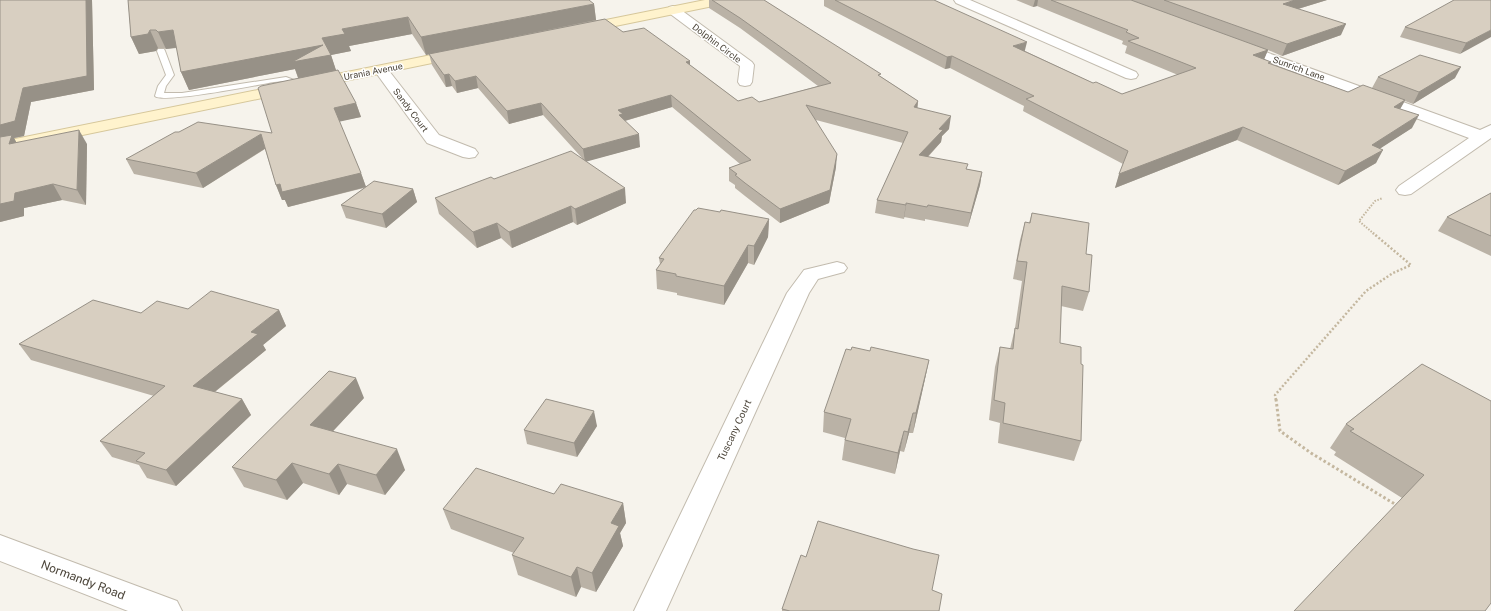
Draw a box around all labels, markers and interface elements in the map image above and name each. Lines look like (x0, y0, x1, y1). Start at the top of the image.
street label: Dolphin Circle (690, 21, 744, 65)
street label: Sunrich Lane (1271, 53, 1327, 83)
street label: Urania Avenue (342, 60, 404, 82)
street label: Sandy Court (391, 86, 431, 134)
street label: Tuscany Court (715, 397, 754, 463)
street label: Normandy Road (39, 557, 127, 603)

